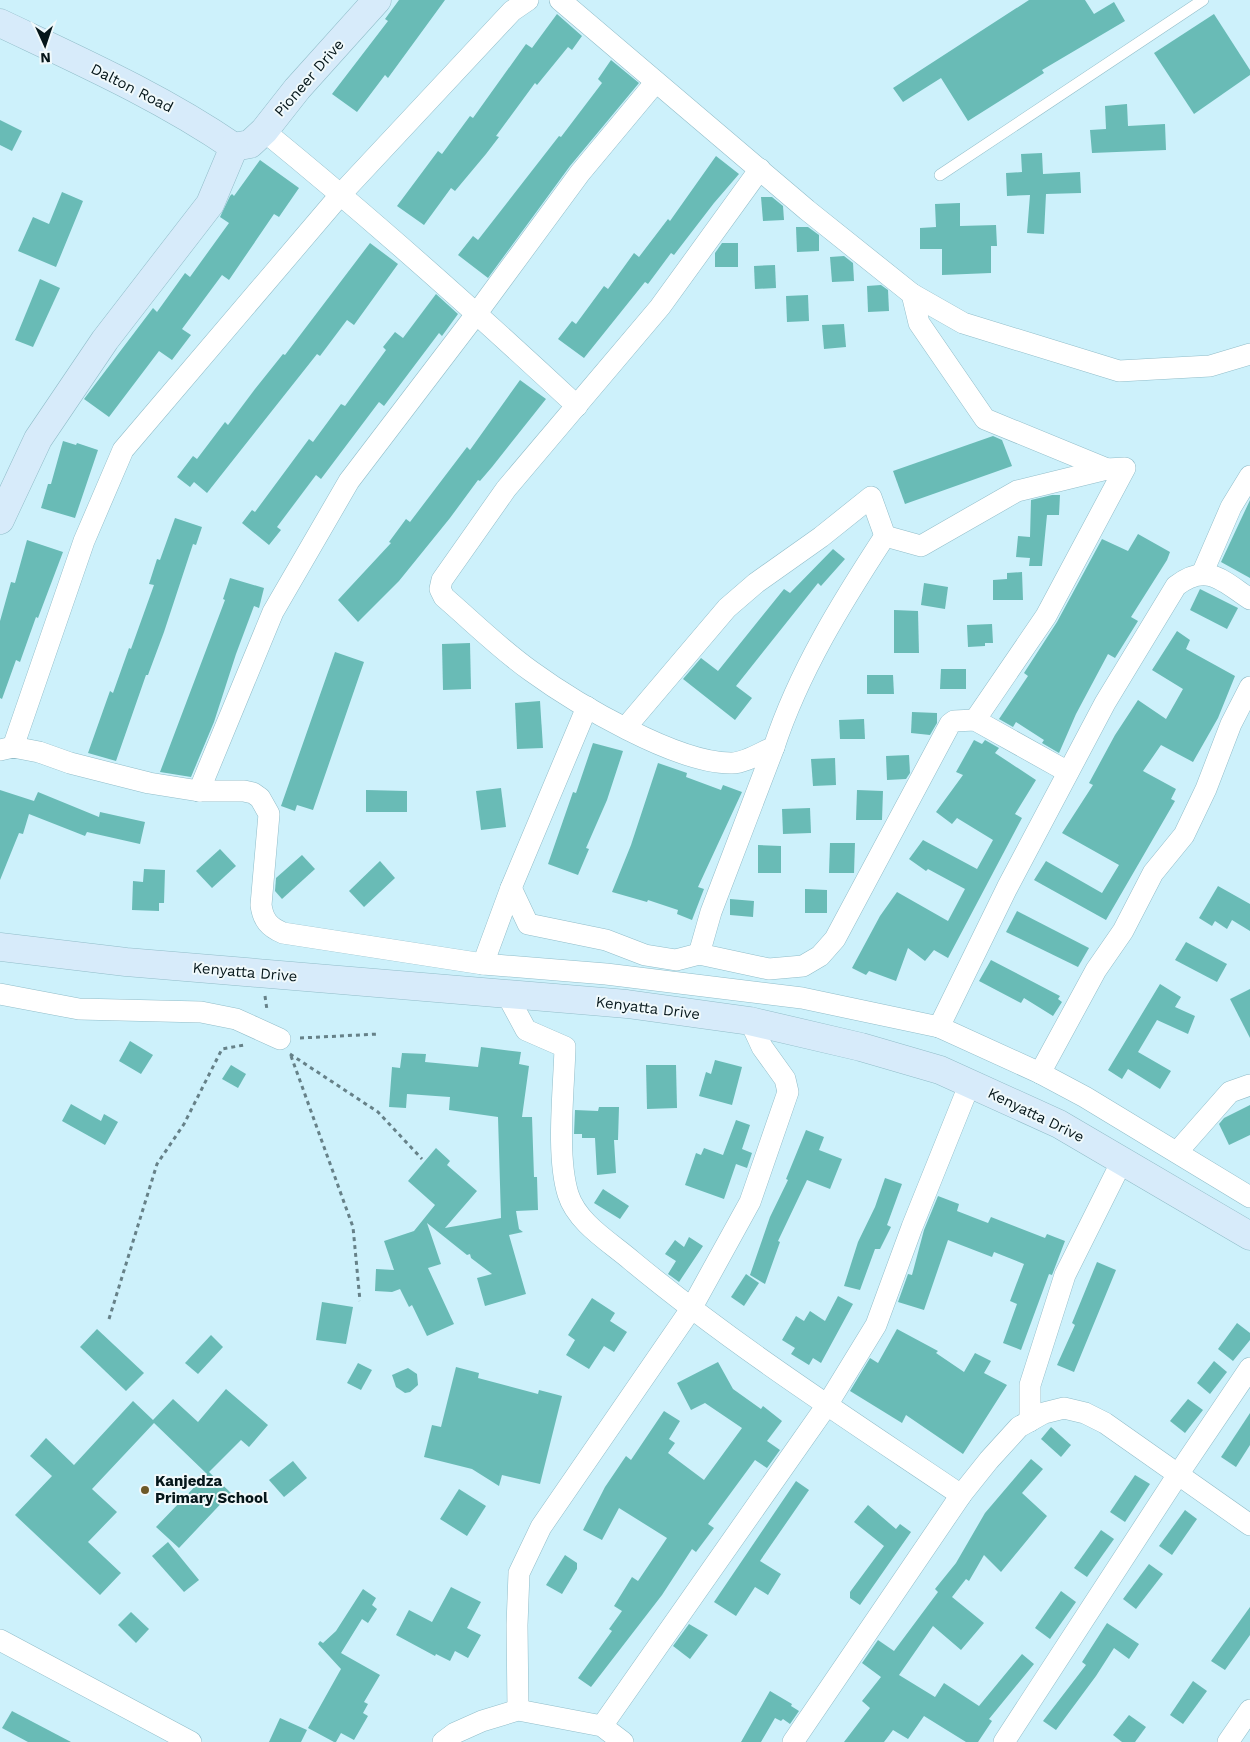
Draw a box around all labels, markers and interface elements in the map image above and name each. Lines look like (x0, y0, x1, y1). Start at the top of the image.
north arrow (20, 20, 70, 70)
street label: Pioneer Drive (270, 36, 348, 120)
text: N (40, 50, 51, 66)
street label: Dalton Road (88, 60, 176, 116)
street label: Kenyatta Drive (192, 958, 298, 986)
street label: Kenyatta Drive (595, 993, 701, 1023)
street label: Kenyatta Drive (985, 1084, 1087, 1146)
place label: Kanjedza Primary School (155, 1472, 268, 1507)
marker: Kanjedza Primary School (139, 1484, 151, 1496)

